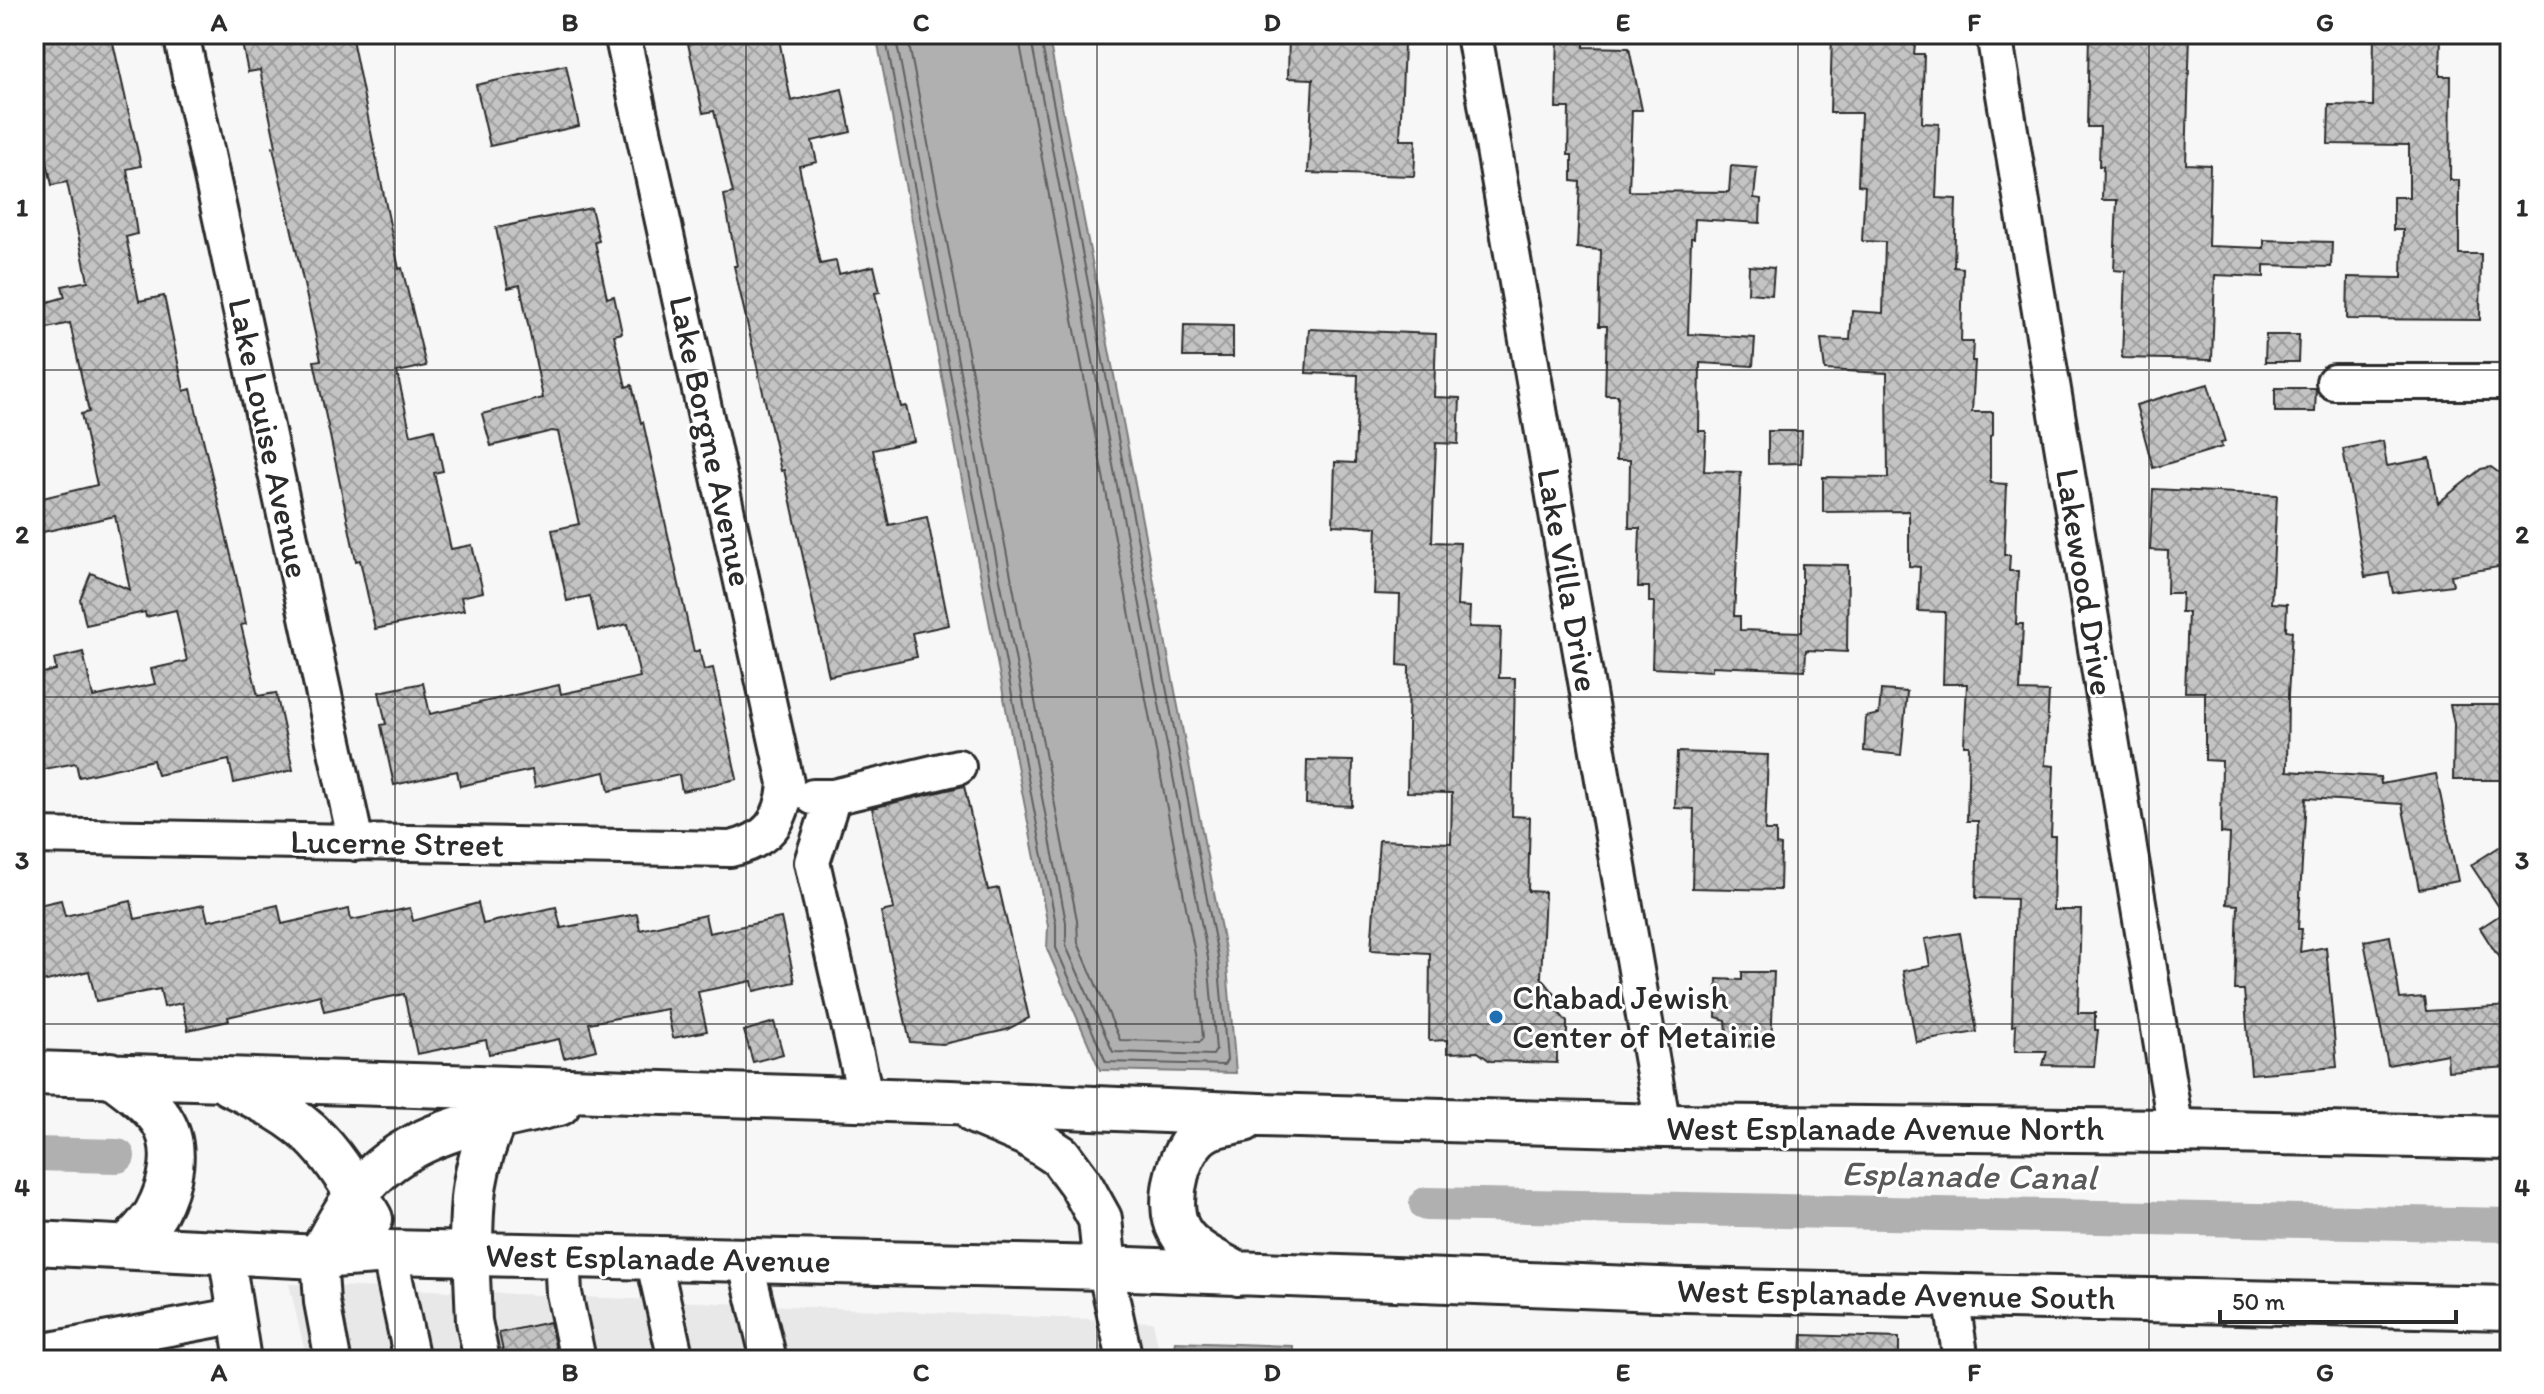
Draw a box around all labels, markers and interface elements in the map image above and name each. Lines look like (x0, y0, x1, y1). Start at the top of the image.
text: A (210, 6, 228, 38)
text: B (562, 6, 579, 38)
text: C (913, 6, 930, 38)
text: D (1263, 6, 1281, 38)
text: E (1616, 6, 1630, 38)
text: F (1967, 6, 1981, 38)
text: G (2316, 6, 2334, 38)
text: 1 (16, 191, 28, 223)
text: 1 (2516, 191, 2528, 223)
street label: Lake Borgne Avenue (660, 292, 762, 590)
street label: Lake Louise Avenue (219, 294, 319, 582)
street label: Lake Villa Drive (1528, 465, 1608, 695)
street label: Lakewood Drive (2047, 465, 2123, 699)
text: 2 (15, 518, 29, 550)
text: 2 (2515, 518, 2529, 550)
street label: Lucerne Street (290, 821, 504, 865)
text: 3 (15, 844, 29, 876)
text: 3 (2515, 844, 2529, 876)
place label: Chabad Jewish Center of Metairie (1512, 977, 1777, 1057)
marker: Chabad Jewish Center of Metairie (1487, 1008, 1505, 1026)
street label: West Esplanade Avenue North (1666, 1108, 2104, 1149)
water label: Esplanade Canal (1841, 1151, 2100, 1199)
text: 4 (14, 1171, 30, 1203)
text: 4 (2514, 1171, 2530, 1203)
street label: West Esplanade Avenue (485, 1234, 831, 1282)
street label: West Esplanade Avenue South (1676, 1270, 2116, 1318)
scale bar (2220, 1274, 2456, 1324)
text: 50 m (2232, 1287, 2285, 1316)
text: A (210, 1356, 228, 1388)
text: B (562, 1356, 579, 1388)
text: C (913, 1356, 930, 1388)
text: D (1263, 1356, 1281, 1388)
text: E (1616, 1356, 1630, 1388)
text: F (1967, 1356, 1981, 1388)
text: G (2316, 1356, 2334, 1388)

